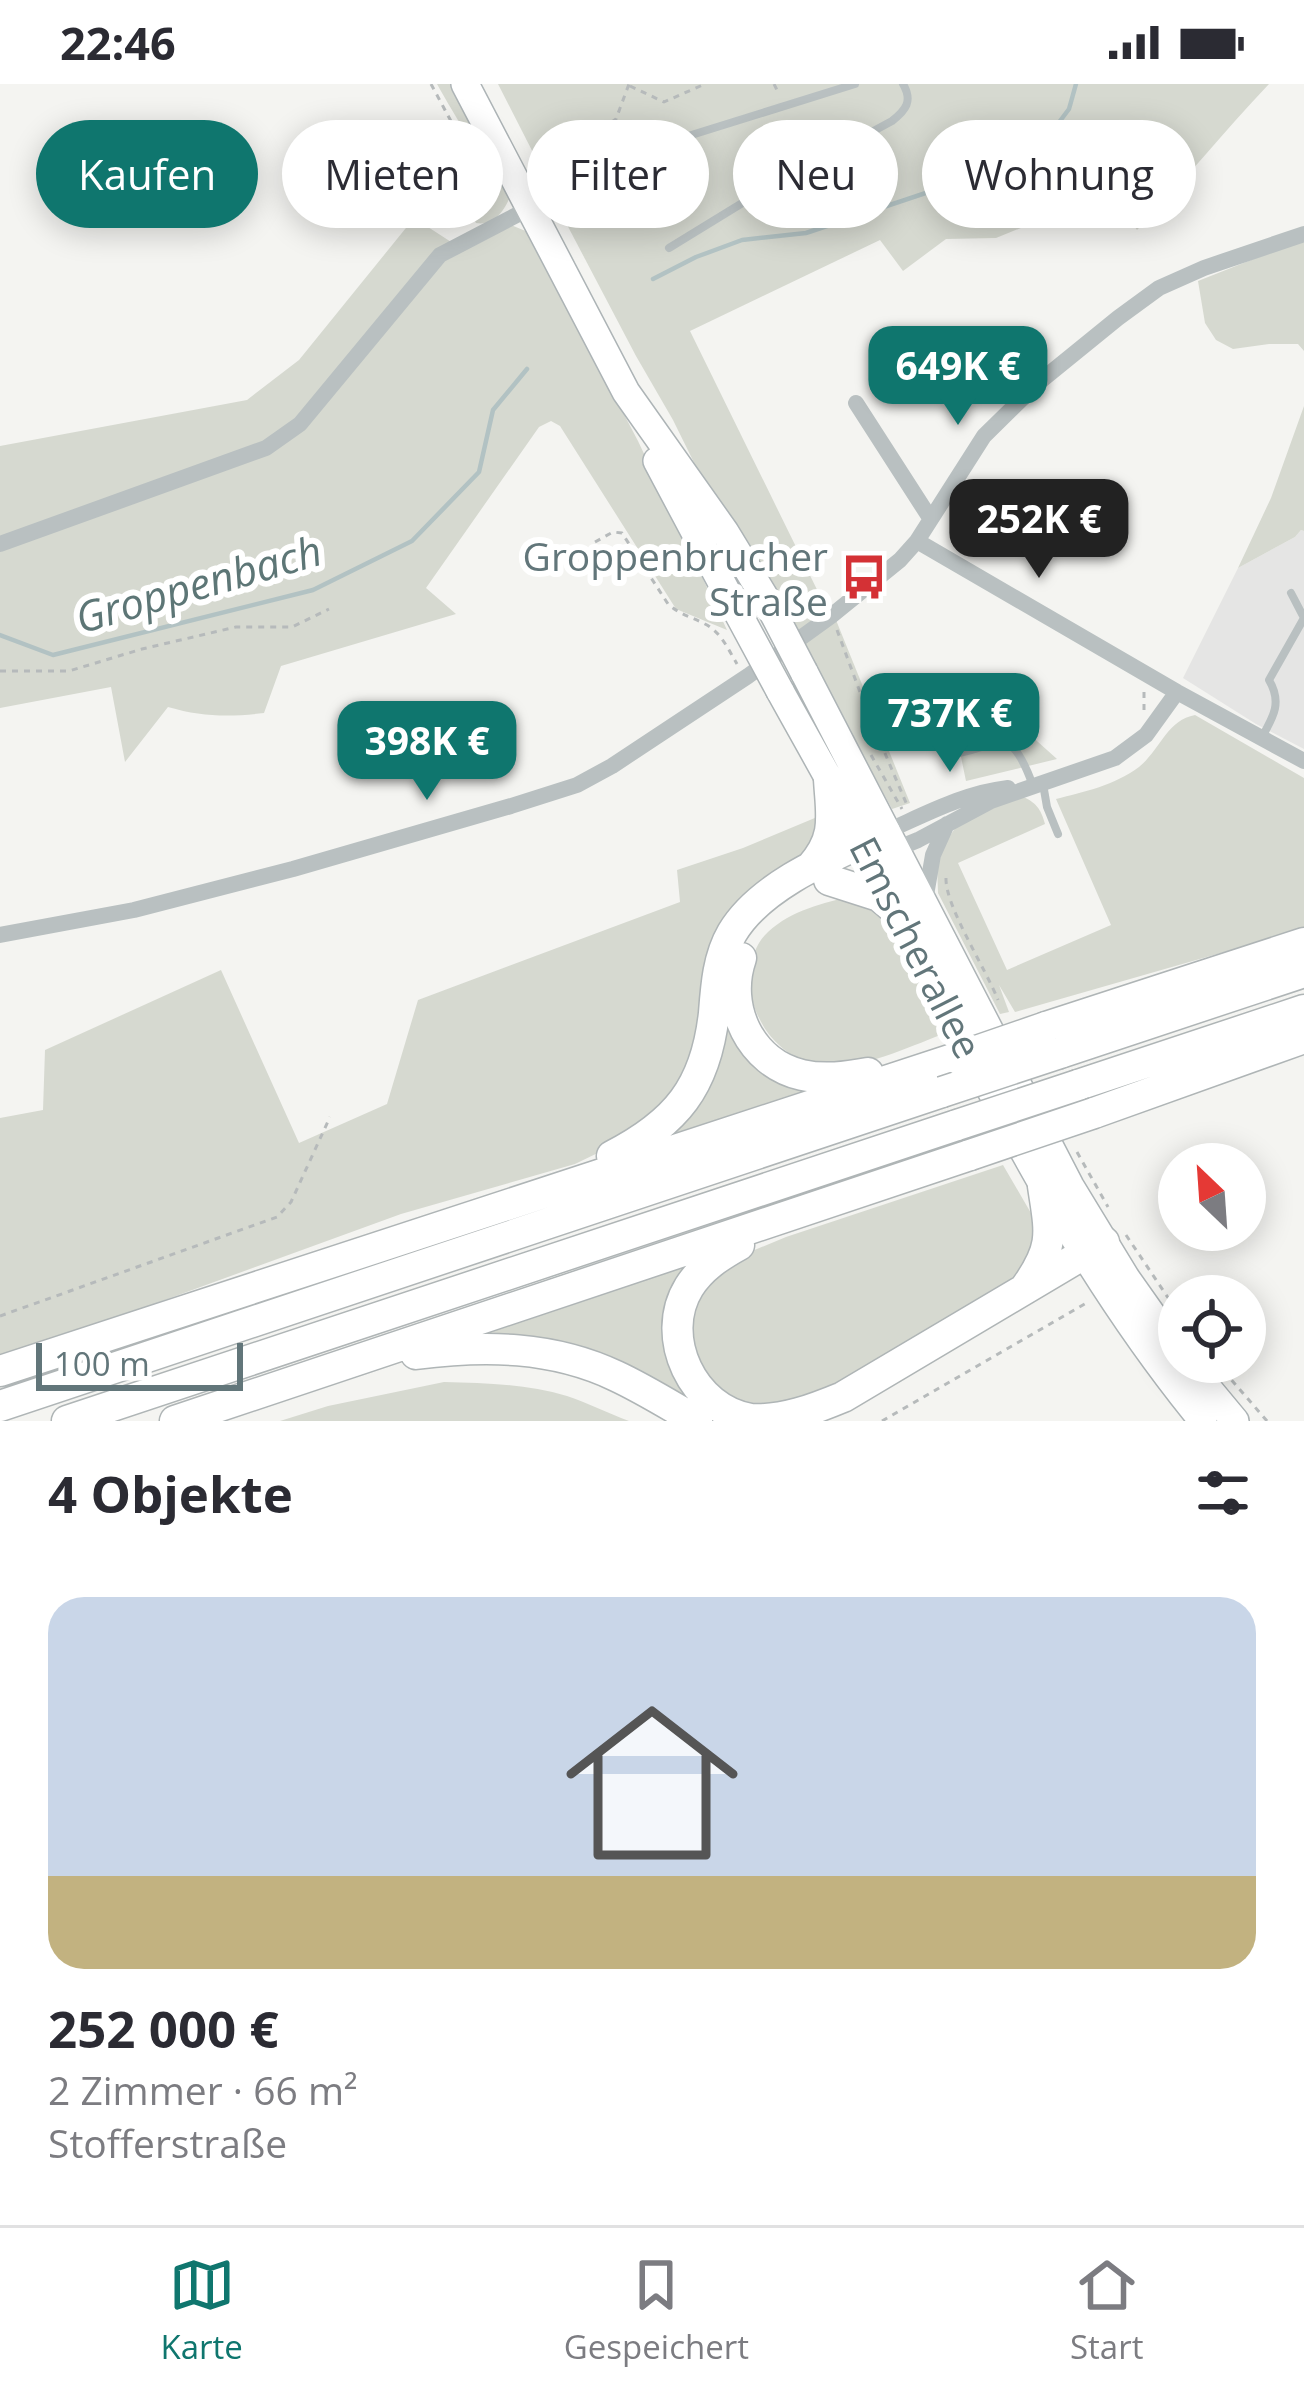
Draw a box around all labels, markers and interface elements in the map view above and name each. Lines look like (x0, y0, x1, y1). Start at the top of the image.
text: 22:46 (60, 12, 176, 73)
chip: Kaufen (36, 120, 258, 228)
chip: Mieten (282, 120, 503, 228)
chip: Filter (527, 120, 709, 228)
chip: Neu (733, 120, 898, 228)
chip: Wohnung (922, 120, 1196, 228)
pin: 649K € (860, 326, 1056, 428)
text: 649K € (895, 338, 1021, 391)
pin: 252K € (941, 479, 1137, 581)
text: 252K € (976, 491, 1102, 544)
water label: Groppenbach (68, 521, 328, 645)
place label: Groppenbrucher Straße (523, 529, 828, 627)
bus stop icon: Groppenbrucher Straße (839, 552, 889, 602)
pin: 737K € (852, 673, 1048, 775)
text: 737K € (887, 685, 1013, 738)
pin: 398K € (329, 701, 525, 803)
text: 398K € (364, 713, 490, 766)
street label: Emscherallee (838, 827, 996, 1067)
north arrow (1158, 1143, 1266, 1251)
map controls (1158, 1143, 1266, 1383)
button: locate (1158, 1275, 1266, 1383)
scale bar (36, 1337, 243, 1390)
text: 100 m (54, 1341, 150, 1386)
text: 4 Objekte (48, 1458, 293, 1528)
icon: filters (1190, 1460, 1256, 1526)
icon: home (544, 1675, 760, 1891)
text: 252 000 € (48, 1993, 279, 2063)
text: 2 Zimmer · 66 m² (48, 2063, 358, 2116)
text: Stofferstraße (48, 2116, 287, 2169)
tab: Karte (161, 2252, 243, 2369)
tab: Gespeichert (564, 2252, 749, 2369)
tab: Start (1070, 2252, 1143, 2369)

